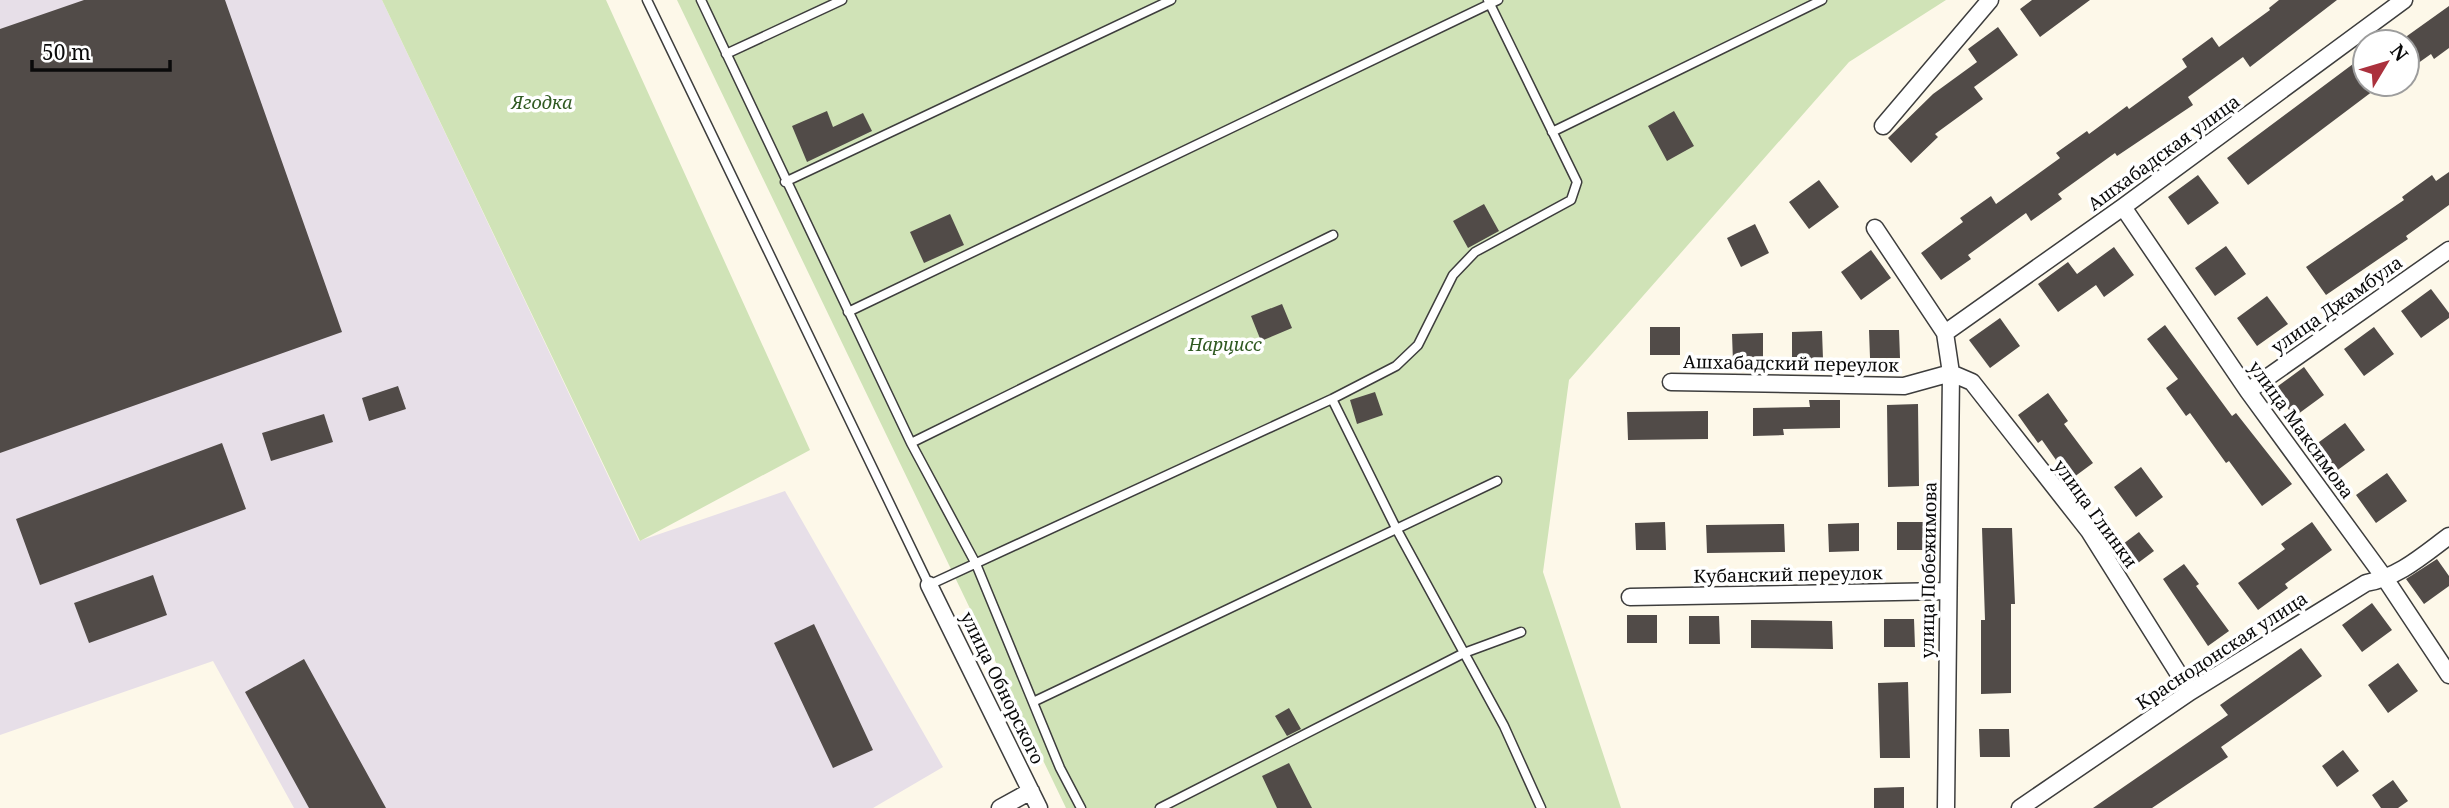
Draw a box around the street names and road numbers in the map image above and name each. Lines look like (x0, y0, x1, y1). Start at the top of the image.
street label: Ашхабадская улица (2083, 89, 2244, 216)
street label: улица Джамбула (2266, 250, 2407, 359)
street label: Ашхабадский переулок (1683, 349, 1899, 377)
street label: улица Максимова (2244, 356, 2360, 503)
street label: улица Глинки (2048, 454, 2143, 572)
street label: улица Побежимова (1914, 481, 1942, 659)
street label: Кубанский переулок (1693, 560, 1883, 588)
street label: Краснодонская улица (2131, 586, 2312, 715)
street label: улица Обнорского (956, 607, 1050, 768)

